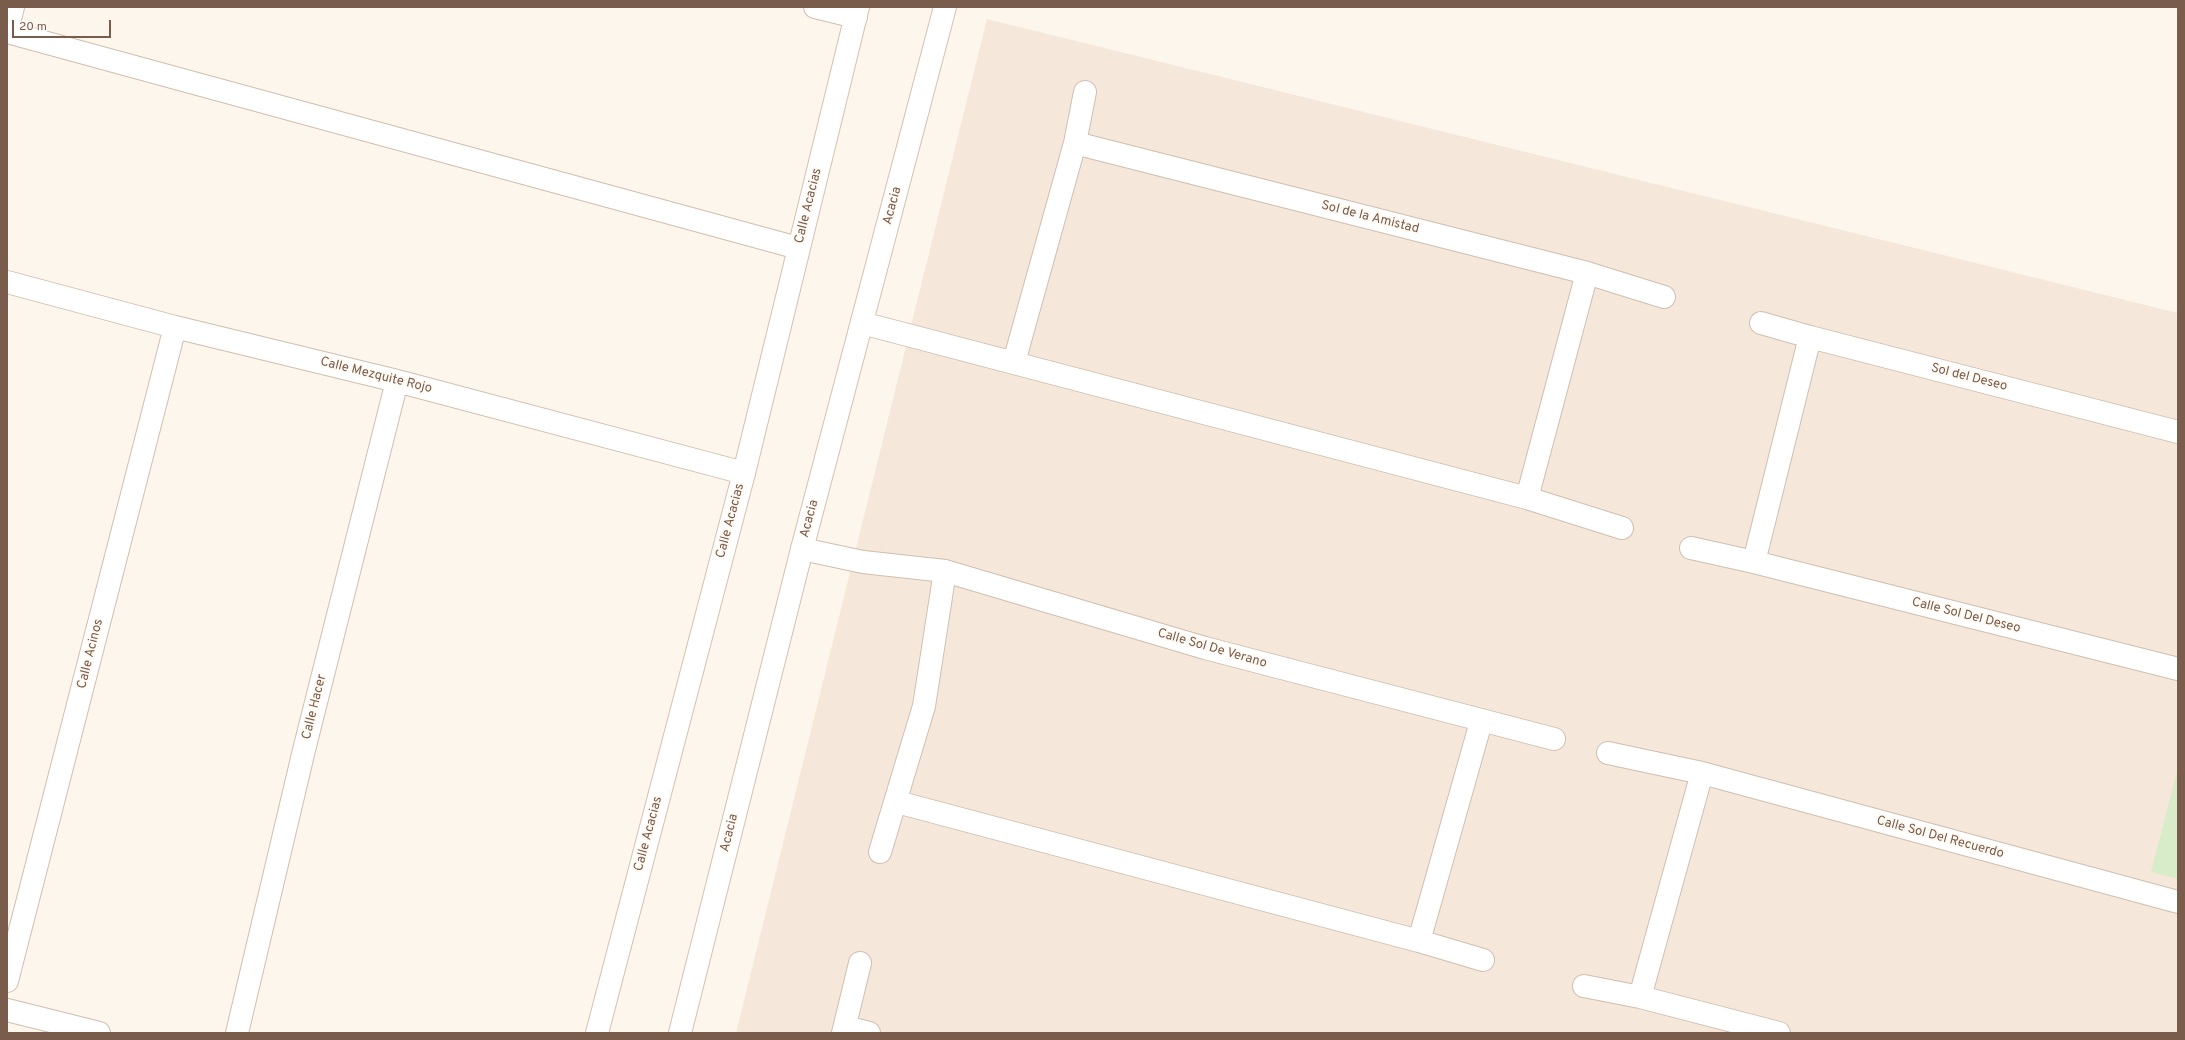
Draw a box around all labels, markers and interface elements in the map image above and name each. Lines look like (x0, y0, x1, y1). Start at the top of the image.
scale bar (14, 12, 113, 38)
text: 20 m (19, 19, 47, 35)
street label: Calle Acacias (792, 167, 826, 245)
street label: Acacia (880, 185, 906, 227)
street label: Sol de la Amistad (1320, 198, 1420, 238)
street label: Calle Mezquite Rojo (318, 355, 434, 397)
street label: Sol del Deseo (1929, 361, 2009, 395)
street label: Calle Acacias (714, 482, 748, 560)
street label: Acacia (797, 498, 823, 540)
street label: Calle Sol Del Deseo (1910, 595, 2022, 637)
street label: Calle Acinos (75, 618, 107, 690)
street label: Calle Sol De Verano (1155, 626, 1269, 672)
street label: Calle Hacer (299, 673, 331, 741)
street label: Calle Acacias (632, 795, 666, 873)
street label: Acacia (718, 812, 742, 854)
street label: Calle Sol Del Recuerdo (1875, 813, 2005, 863)

